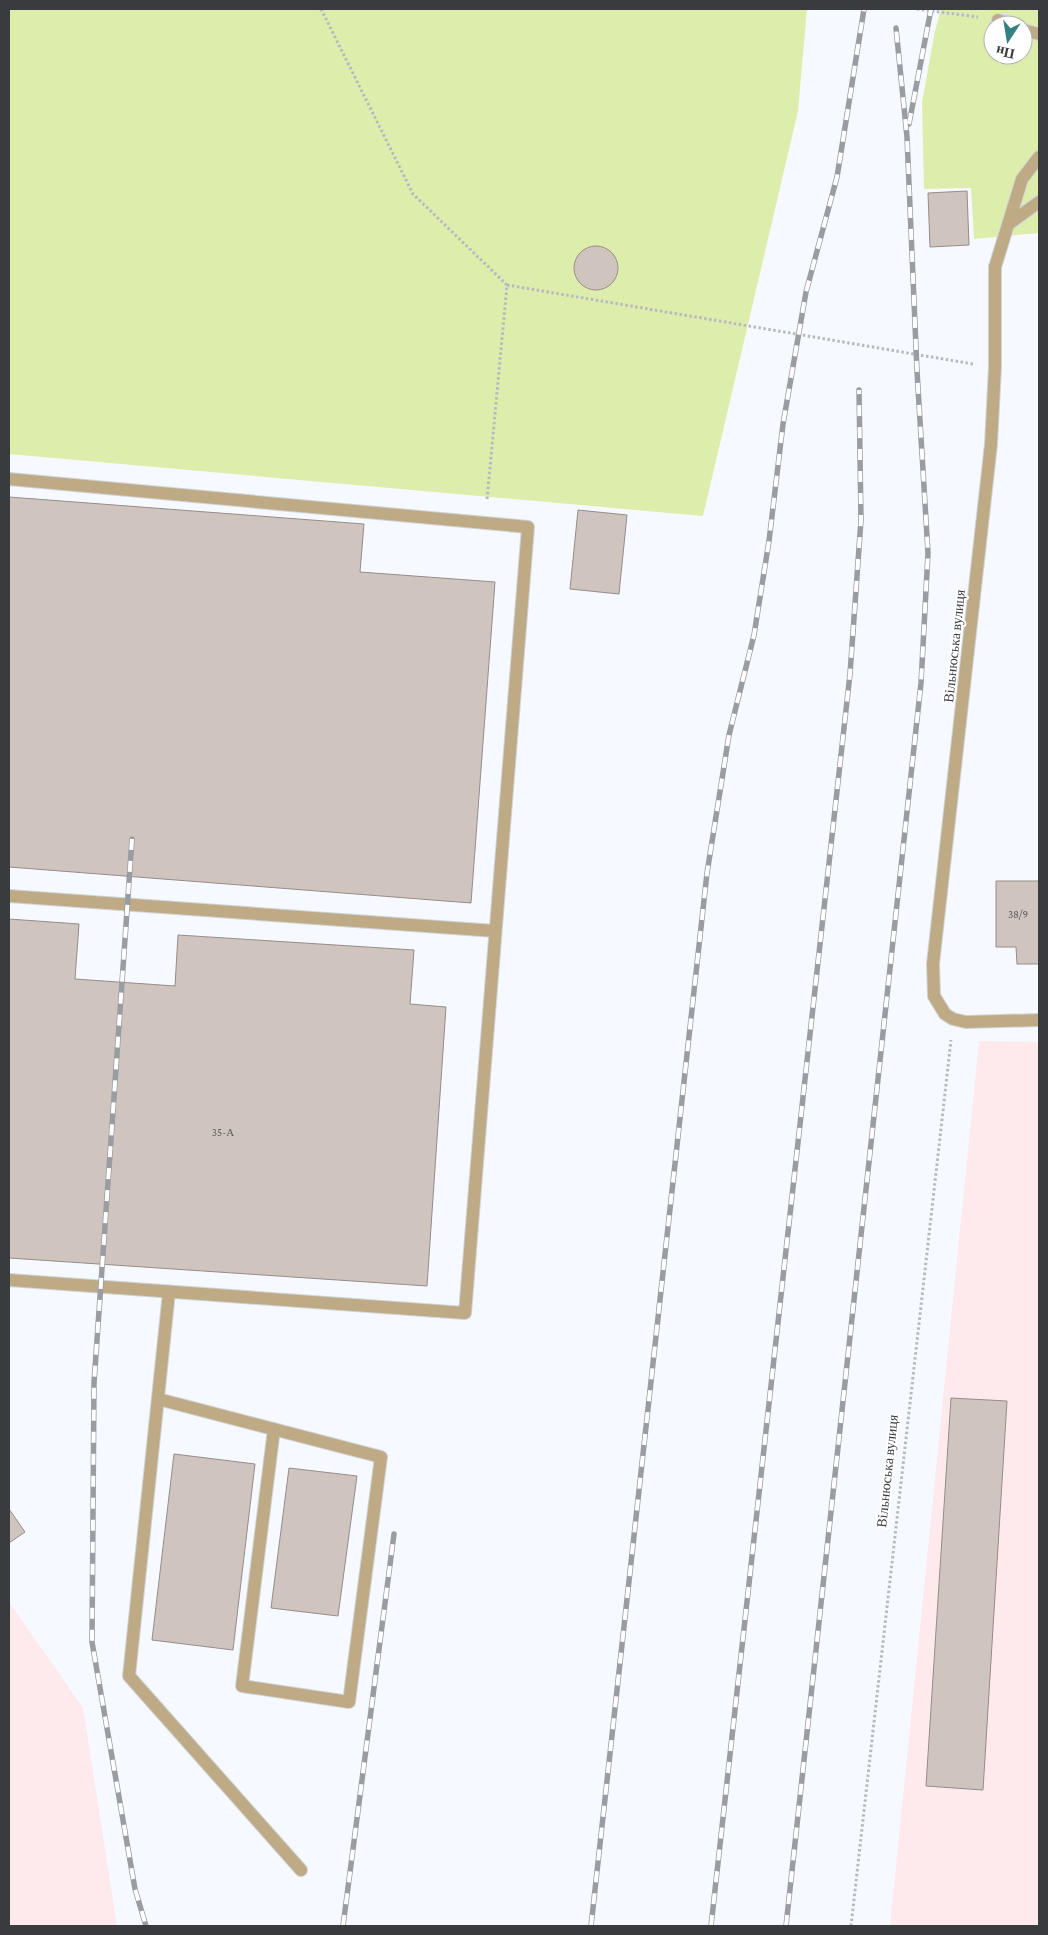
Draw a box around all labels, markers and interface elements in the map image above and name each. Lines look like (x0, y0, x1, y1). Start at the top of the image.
north arrow (983, 15, 1033, 65)
text: Пн (994, 43, 1016, 63)
street label: Вільнюська вулиця (940, 588, 968, 703)
house number: 38/9 (1008, 908, 1028, 920)
house number: 35-А (212, 1126, 234, 1138)
street label: Вільнюська вулиця (873, 1413, 901, 1528)

